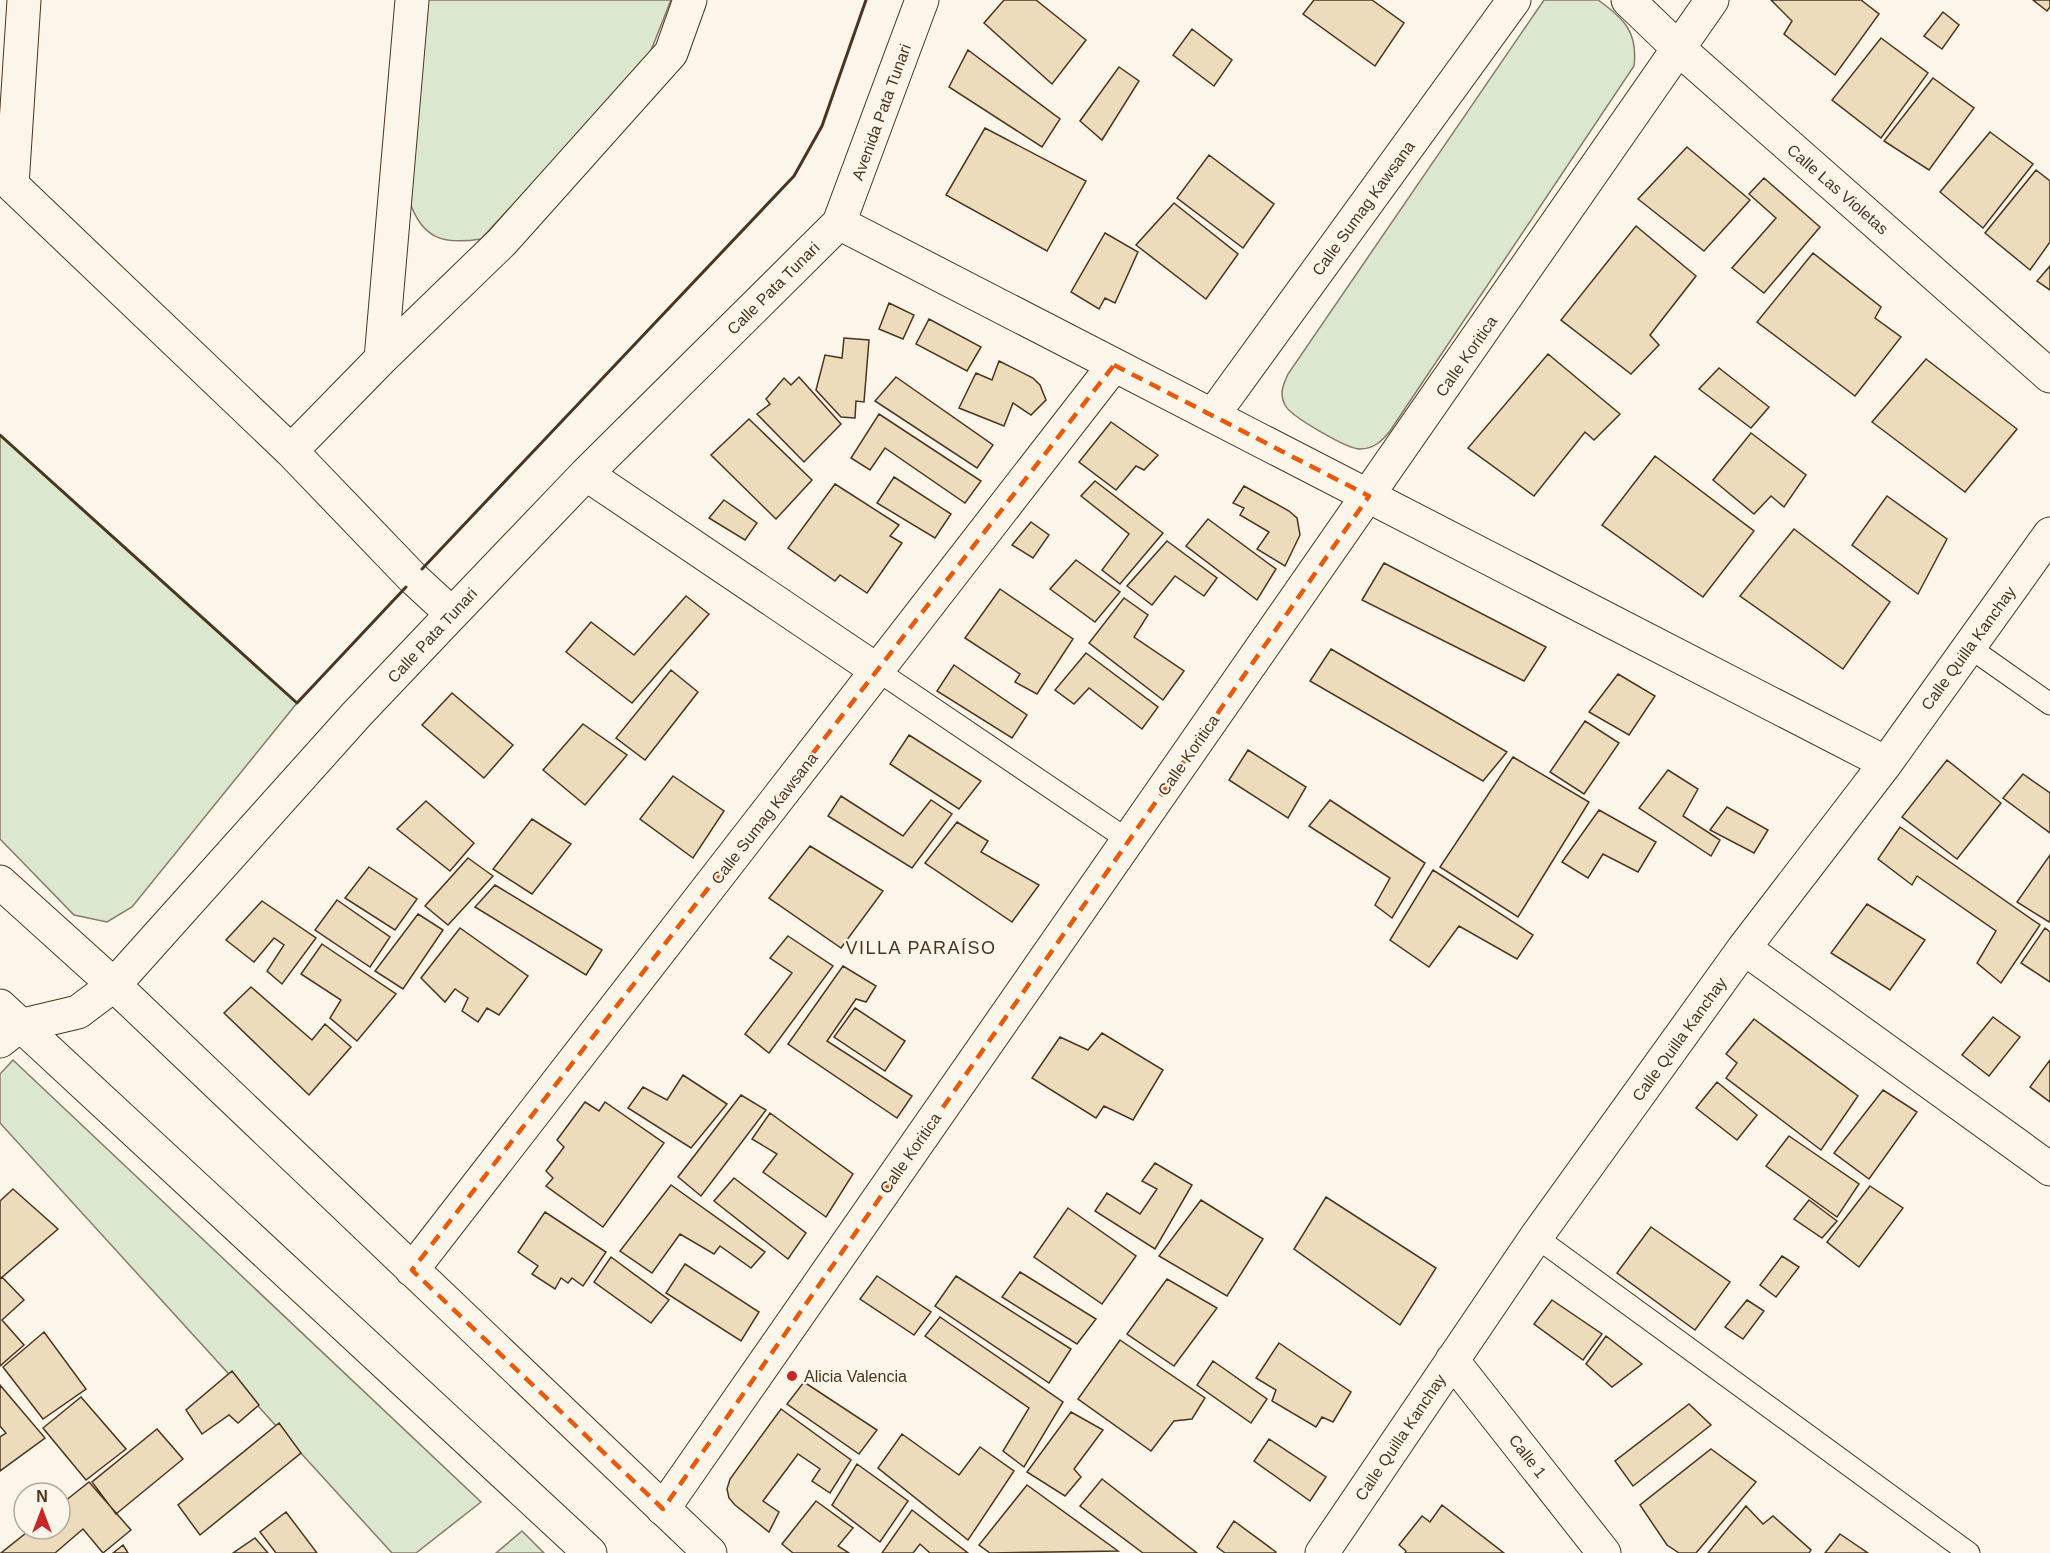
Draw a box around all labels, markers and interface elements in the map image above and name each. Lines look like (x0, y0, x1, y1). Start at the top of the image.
street label: Avenida Pata Tunari (849, 42, 914, 183)
street label: Calle Sumag Kawsana (1309, 138, 1418, 279)
street label: Calle Las Violetas (1784, 141, 1891, 238)
street label: Calle Pata Tunari (724, 239, 823, 338)
street label: Calle Koritica (1432, 313, 1500, 400)
street label: Calle Quilla Kanchay (1918, 583, 2019, 713)
street label: Calle Pata Tunari (384, 585, 480, 686)
street label: Calle Koritica (1154, 712, 1222, 799)
street label: Calle Sumag Kawsana (708, 749, 821, 887)
district label: VILLA PARAÍSO (845, 938, 997, 958)
street label: Calle Quilla Kanchay (1629, 974, 1730, 1104)
street label: Calle Koritica (876, 1110, 944, 1197)
place label: Alicia Valencia (804, 1368, 907, 1385)
marker: Alicia Valencia (785, 1369, 799, 1383)
street label: Calle Quilla Kanchay (1352, 1371, 1449, 1504)
street label: Calle 1 (1506, 1431, 1550, 1481)
north arrow (12, 1481, 72, 1541)
text: N (36, 1488, 48, 1505)

